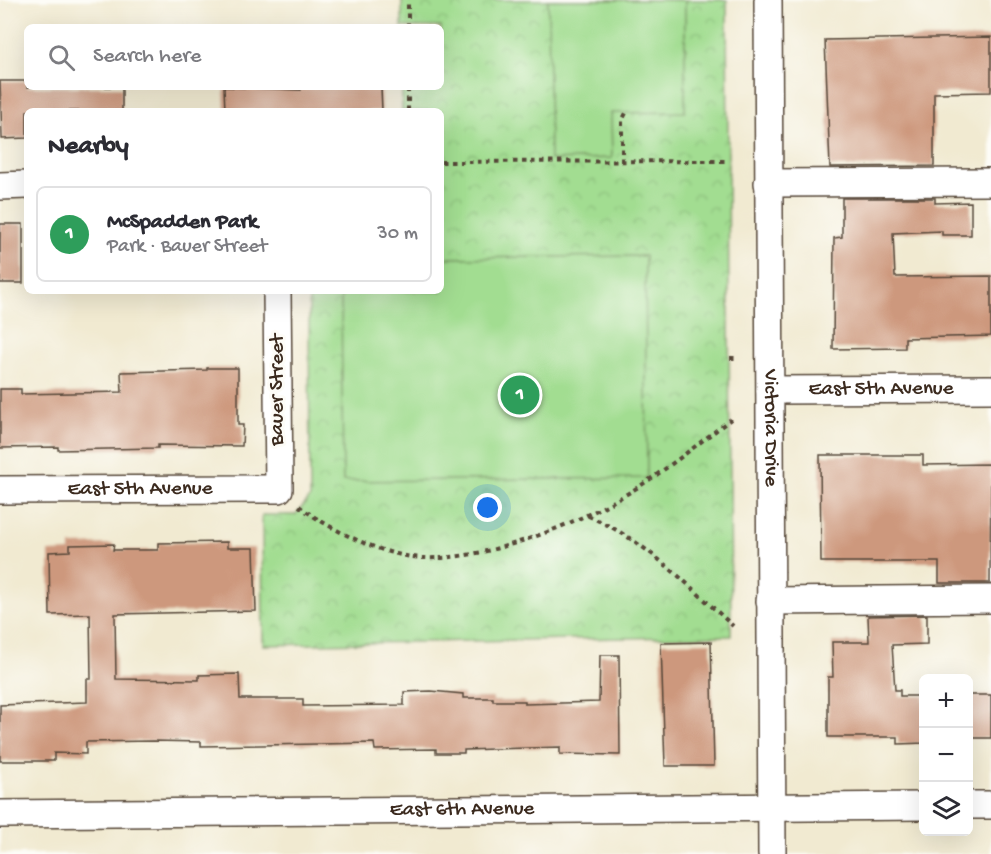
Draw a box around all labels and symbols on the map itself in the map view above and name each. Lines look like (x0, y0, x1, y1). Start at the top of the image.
street label: Bauer Street (266, 332, 291, 447)
street label: Victoria Drive (757, 368, 783, 488)
pin: 1 (500, 372, 540, 418)
street label: East 5th Avenue (808, 377, 955, 402)
street label: East 5th Avenue (67, 477, 214, 502)
your location (473, 493, 502, 522)
street label: East 6th Avenue (390, 797, 536, 823)

